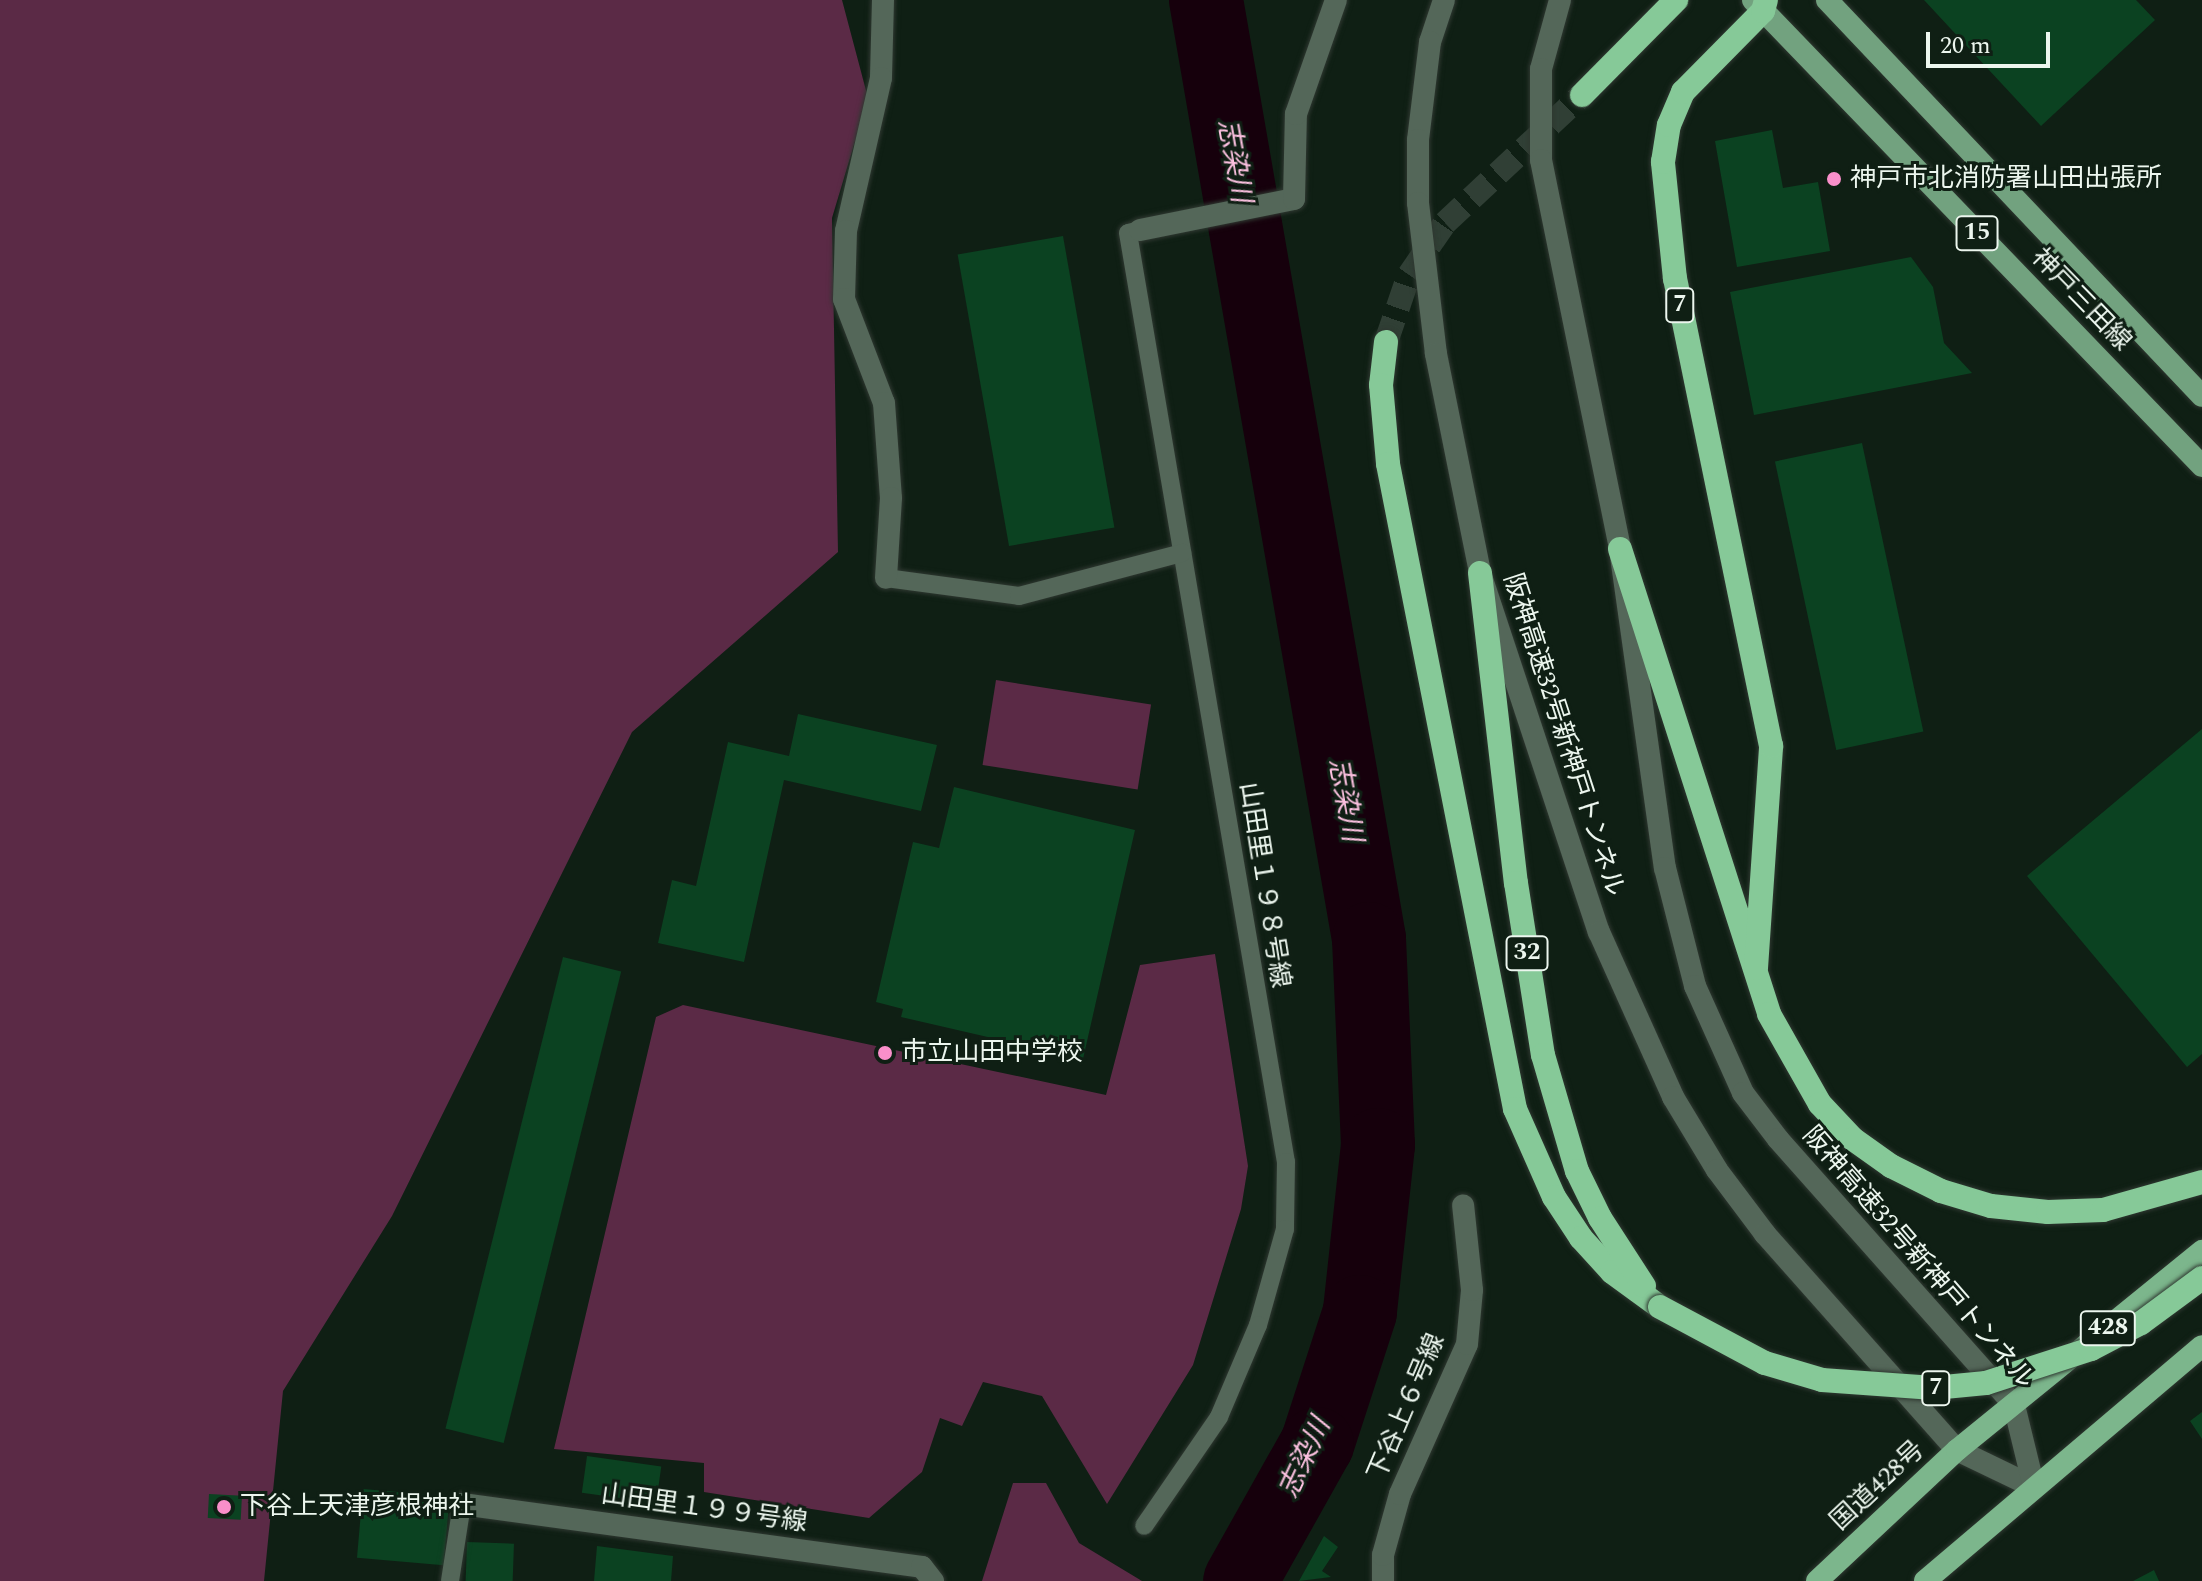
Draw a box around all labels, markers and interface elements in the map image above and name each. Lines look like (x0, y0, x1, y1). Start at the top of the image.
scale bar (1930, 16, 2054, 66)
text: 20 m (1940, 28, 1991, 64)
water label: 志染川 (1210, 117, 1258, 205)
place label: 神戸市北消防署山田出張所 (1850, 163, 2162, 195)
marker: 神戸市北消防署山田出張所 (1825, 170, 1843, 188)
road number: 15 (1955, 213, 1999, 253)
street label: 神戸三田線 (2025, 242, 2137, 358)
road number: 7 (1664, 285, 1696, 325)
street label: 阪神高速32号新神戸トンネル (1496, 569, 1630, 901)
water label: 志染川 (1321, 756, 1369, 844)
street label: 山田里１９８号線 (1232, 780, 1296, 990)
road number: 32 (1505, 933, 1549, 973)
place label: 市立山田中学校 (901, 1037, 1083, 1069)
marker: 市立山田中学校 (876, 1044, 894, 1062)
street label: 阪神高速32号新神戸トンネル (1795, 1120, 2041, 1396)
road number: 428 (2078, 1308, 2138, 1348)
street label: 下谷上６号線 (1362, 1329, 1452, 1485)
road number: 7 (1920, 1368, 1952, 1408)
water label: 志染川 (1272, 1413, 1338, 1503)
street label: 国道428号 (1825, 1435, 1931, 1537)
street label: 山田里１９９号線 (599, 1479, 809, 1539)
place label: 下谷上天津彦根神社 (240, 1491, 474, 1523)
marker: 下谷上天津彦根神社 (215, 1498, 233, 1516)

